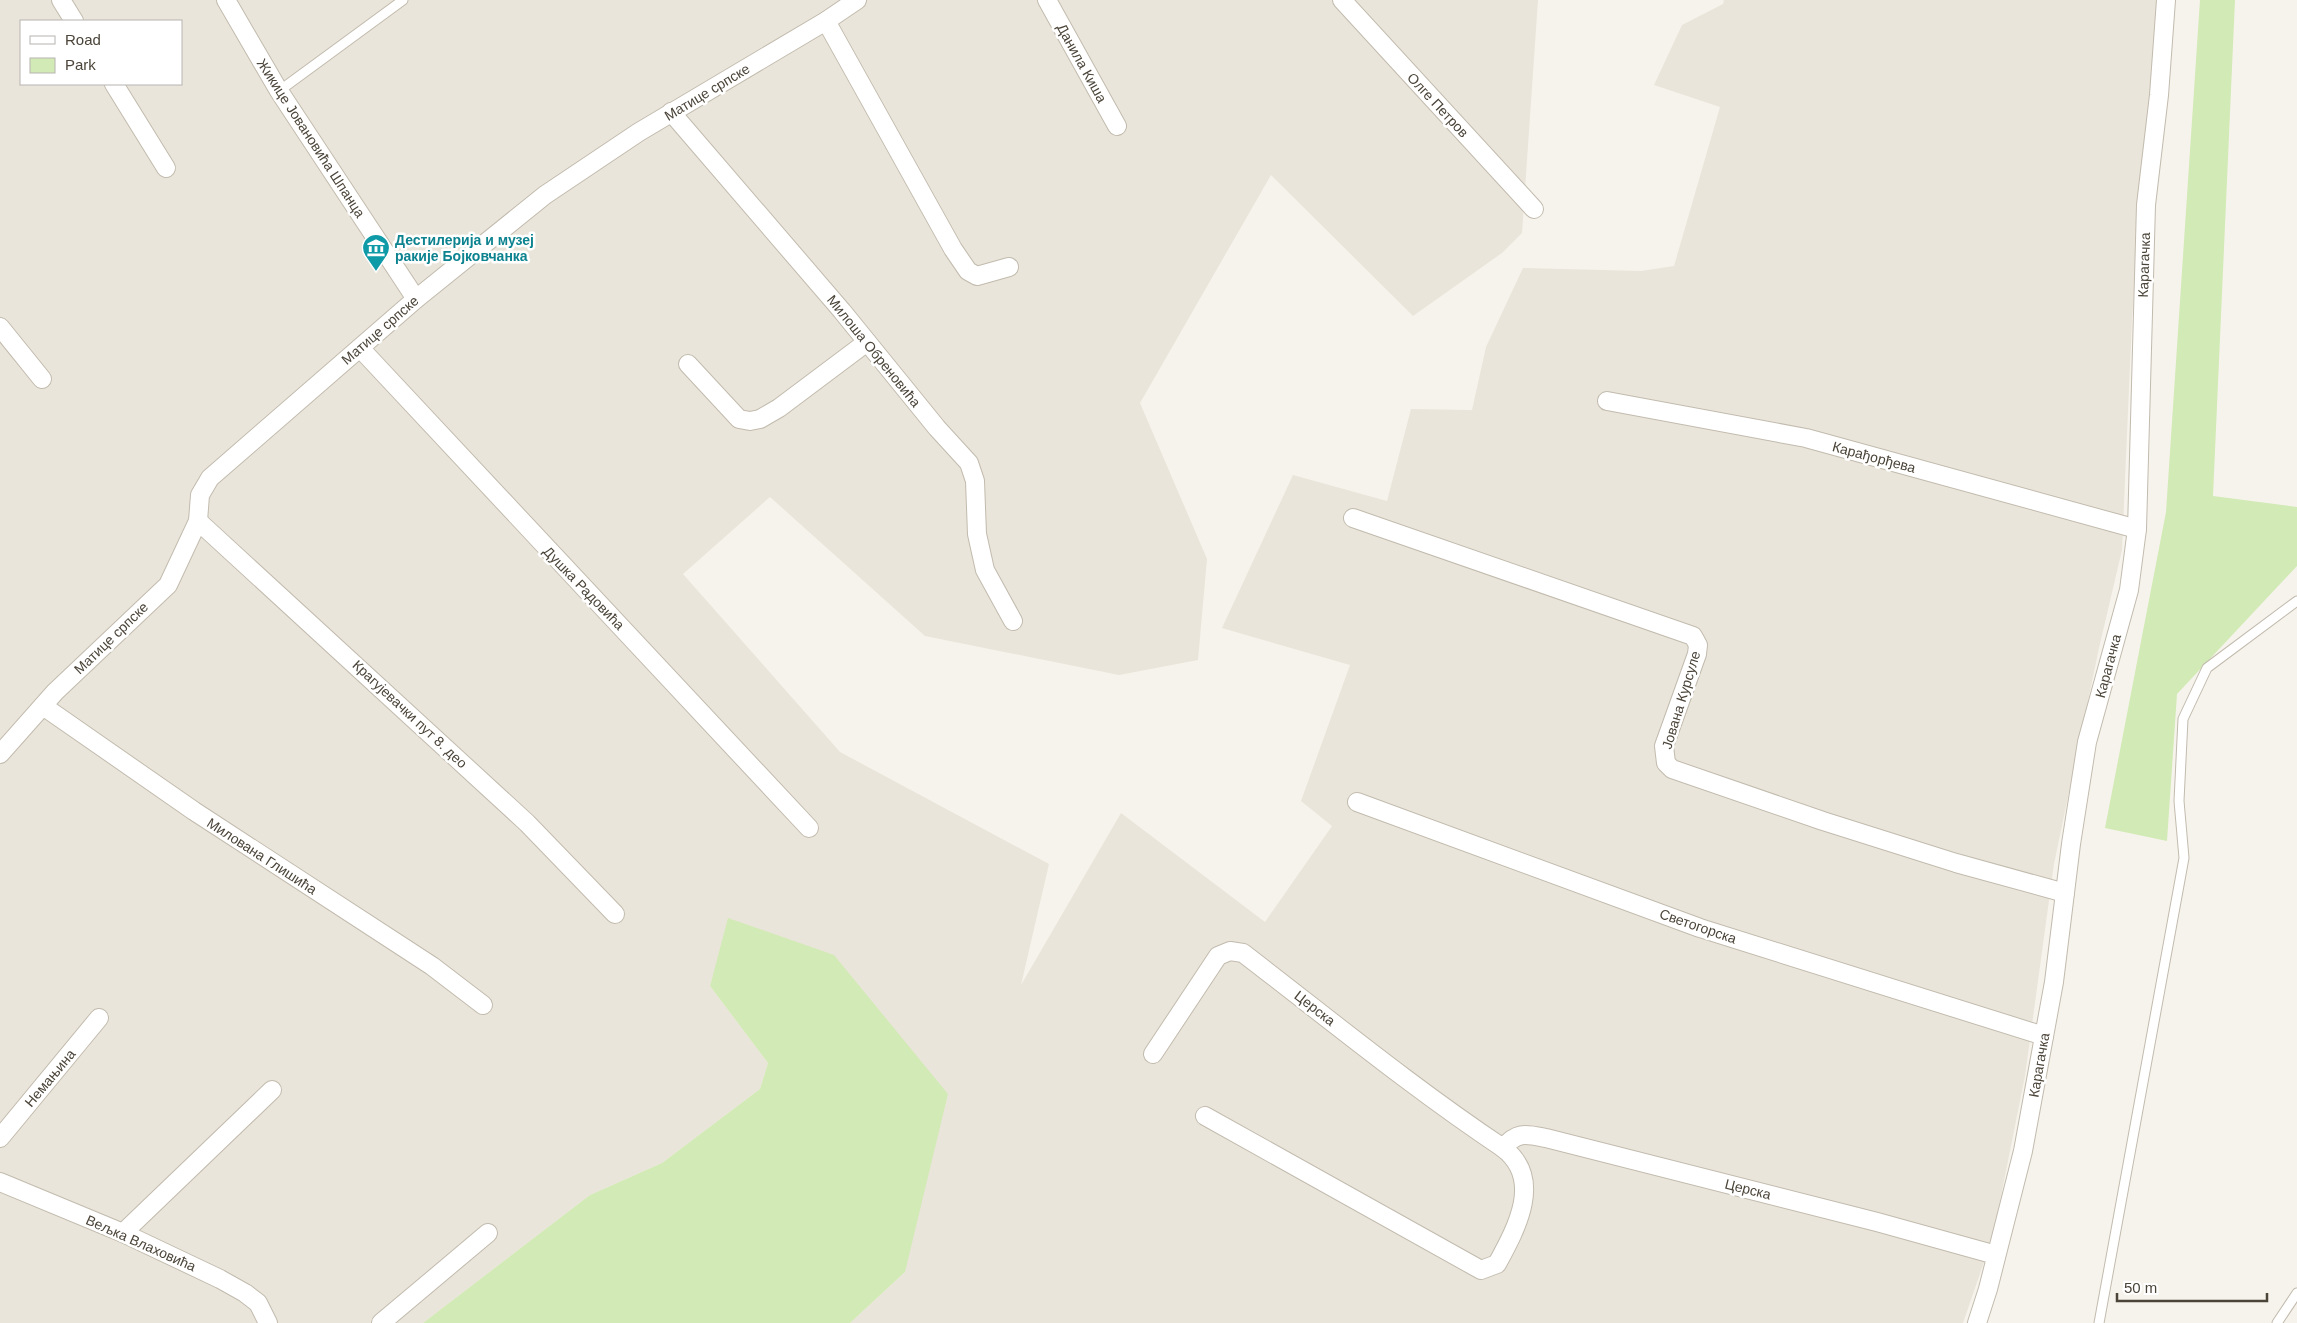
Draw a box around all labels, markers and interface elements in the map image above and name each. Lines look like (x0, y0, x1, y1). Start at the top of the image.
legend (20, 20, 182, 85)
street label: Данила Киша (1054, 21, 1110, 105)
text: Road (65, 31, 101, 48)
text: Park (65, 56, 96, 73)
street label: Жикице Јовановића Шпанца (254, 56, 368, 221)
street label: Матице српске (662, 60, 753, 124)
street label: Олге Петров (1404, 69, 1472, 141)
place label: Дестилерија и музеј ракије Бојковчанка (395, 232, 534, 264)
street label: Карагачка (2135, 232, 2153, 298)
museum icon: Дестилерија и музеј ракије Бојковчанка (361, 233, 391, 272)
street label: Матице српске (338, 292, 422, 368)
street label: Милоша Обреновића (824, 292, 924, 410)
street label: Карађорђева (1831, 438, 1918, 476)
street label: Душка Радовића (540, 543, 628, 633)
street label: Матице српске (71, 599, 151, 677)
street label: Карагачка (2092, 632, 2124, 700)
street label: Јована Курсуле (1658, 649, 1704, 751)
street label: Крагујевачки пут 8. део (349, 657, 471, 771)
street label: Милована Глишића (204, 815, 320, 898)
street label: Светогорска (1657, 905, 1739, 947)
street label: Церска (1291, 987, 1339, 1029)
street label: Карагачка (2025, 1031, 2053, 1099)
street label: Немањина (21, 1046, 79, 1110)
street label: Церска (1723, 1176, 1773, 1203)
street label: Вељка Влаховића (84, 1212, 199, 1275)
scale bar (2117, 1270, 2267, 1302)
text: 50 m (2124, 1279, 2157, 1296)

